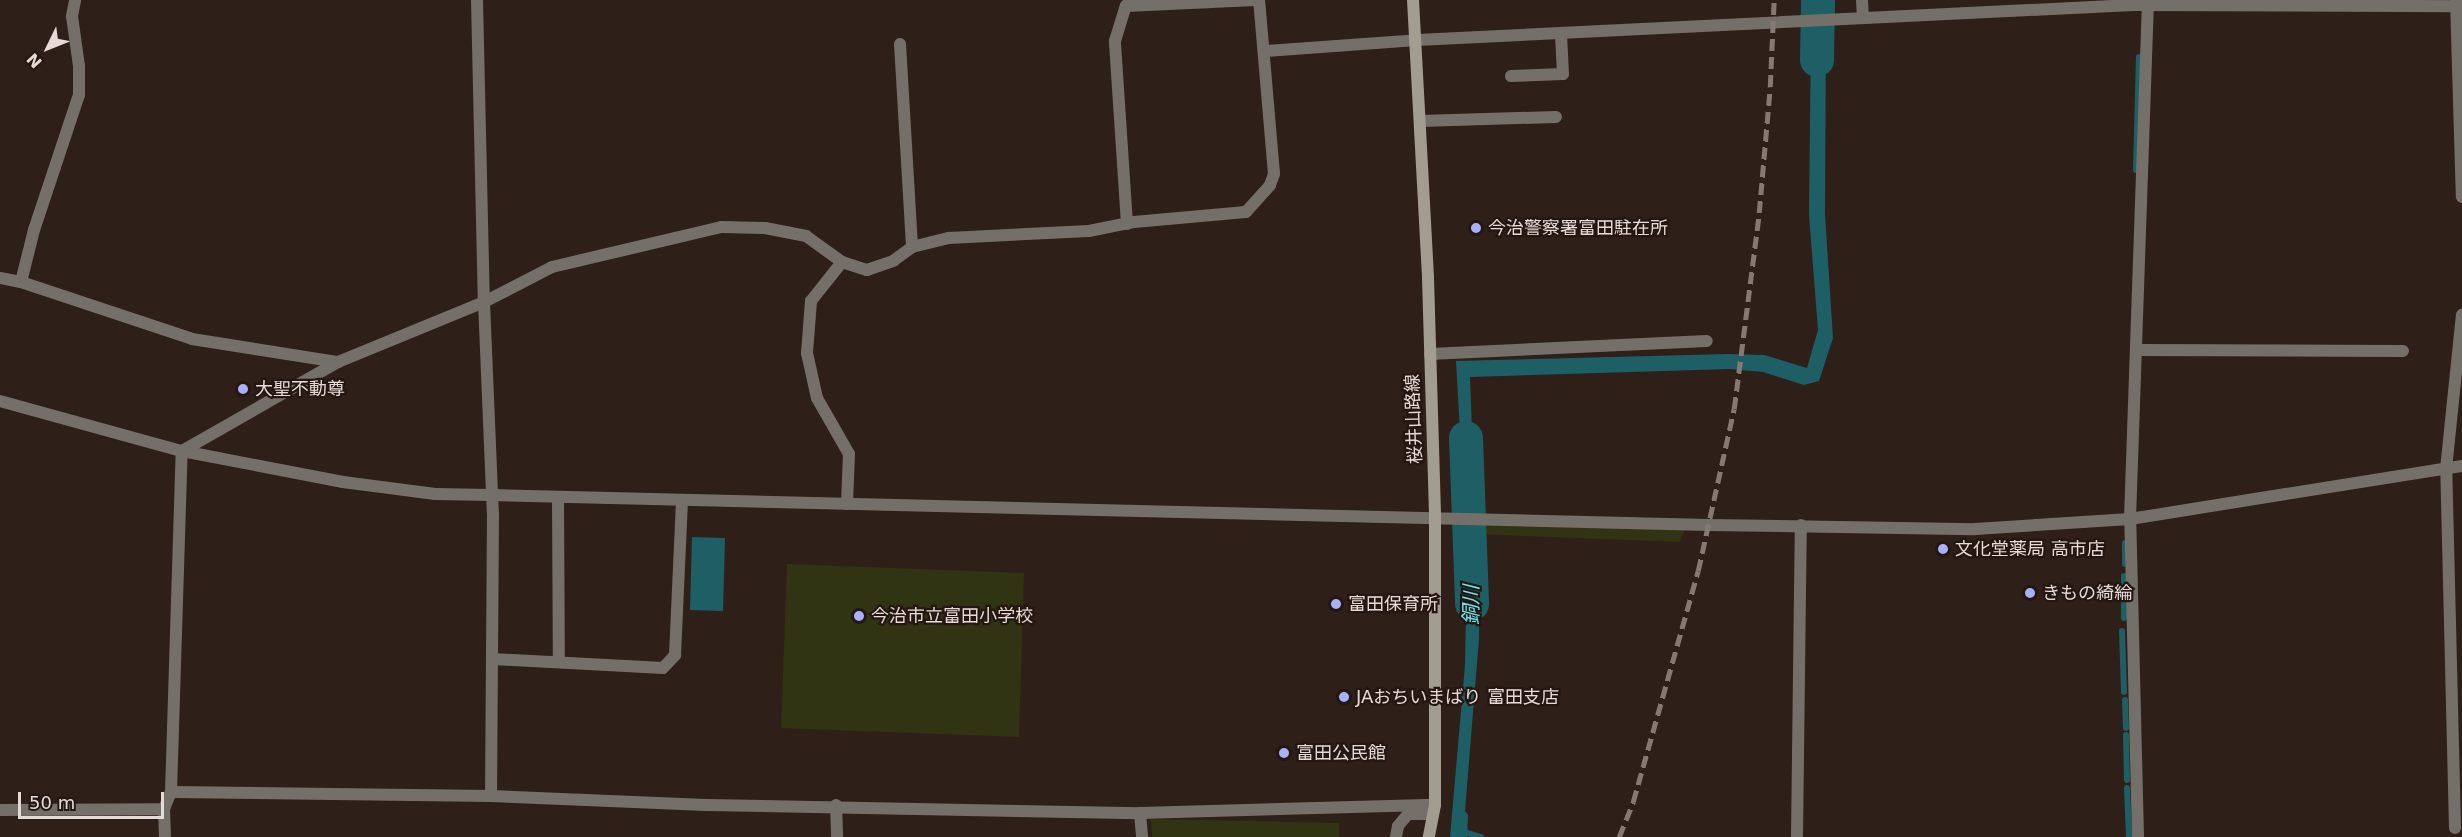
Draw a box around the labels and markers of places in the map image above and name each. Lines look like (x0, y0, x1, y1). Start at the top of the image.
place label: 今治警察署富田駐在所 (1488, 217, 1668, 239)
marker: 今治警察署富田駐在所 (1469, 221, 1483, 235)
place label: 大聖不動尊 (255, 378, 345, 400)
marker: 大聖不動尊 (236, 382, 250, 396)
place label: 文化堂薬局 高市店 (1955, 538, 2105, 560)
marker: 文化堂薬局 高市店 (1936, 542, 1950, 556)
place label: きもの綺綸 (2042, 582, 2132, 604)
marker: きもの綺綸 (2023, 586, 2037, 600)
place label: 富田保育所 (1348, 593, 1438, 615)
marker: 富田保育所 (1329, 597, 1343, 611)
place label: 今治市立富田小学校 (871, 605, 1033, 627)
marker: 今治市立富田小学校 (852, 609, 866, 623)
place label: JAおちいまばり 富田支店 (1356, 686, 1559, 708)
marker: JAおちいまばり 富田支店 (1337, 690, 1351, 704)
place label: 富田公民館 (1296, 742, 1386, 764)
marker: 富田公民館 (1277, 746, 1291, 760)

